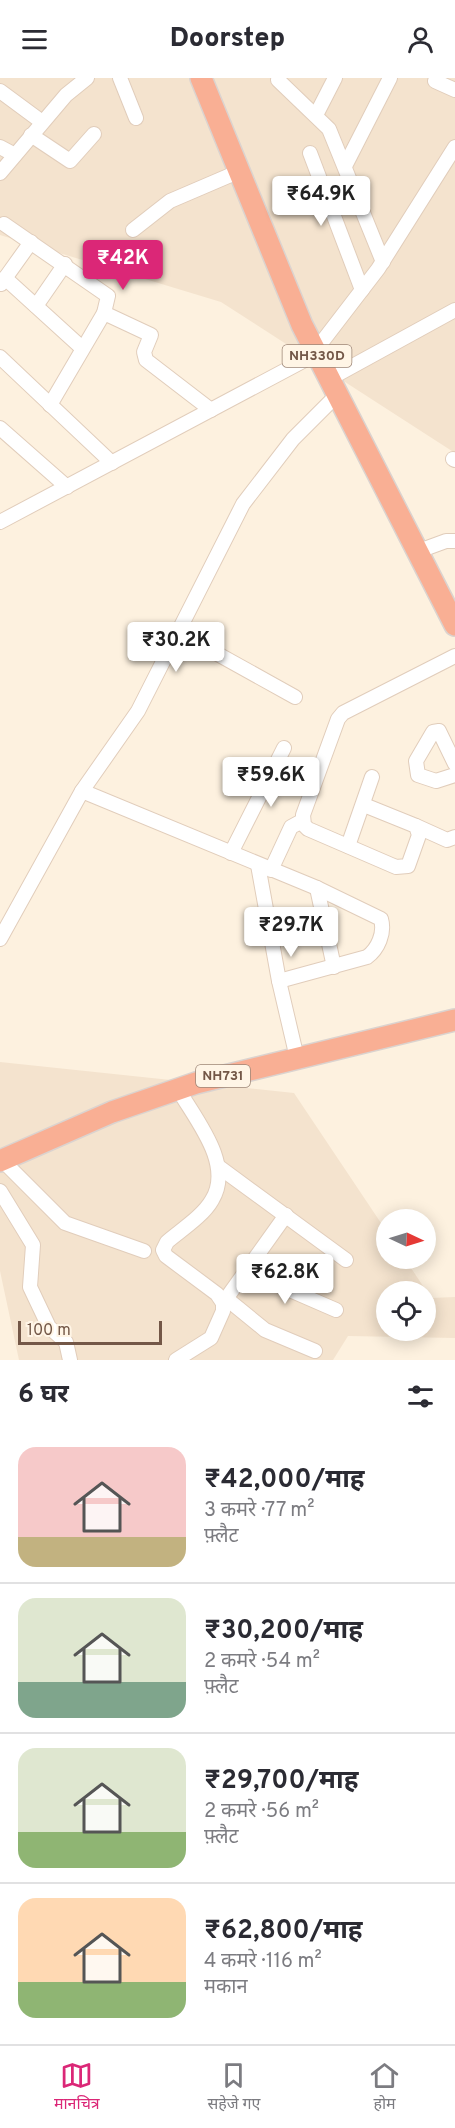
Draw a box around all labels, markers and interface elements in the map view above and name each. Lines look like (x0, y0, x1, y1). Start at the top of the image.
text: Doorstep (170, 22, 285, 56)
icon: menu (18, 23, 51, 56)
icon: person (404, 23, 437, 56)
pin: ₹64.9K (272, 176, 370, 227)
text: ₹64.9K (286, 182, 356, 208)
pin: ₹42K (87, 240, 159, 291)
text: ₹42K (97, 246, 149, 272)
road number: NH330D (282, 345, 352, 367)
pin: ₹30.2K (127, 622, 225, 673)
text: ₹30.2K (141, 628, 211, 654)
pin: ₹59.6K (222, 757, 320, 808)
text: ₹59.6K (237, 763, 305, 789)
pin: ₹29.7K (242, 907, 340, 958)
text: ₹29.7K (258, 913, 324, 939)
road number: NH731 (196, 1065, 250, 1087)
north arrow (376, 1209, 436, 1269)
map controls (376, 1209, 436, 1341)
pin: ₹62.8K (236, 1254, 334, 1305)
text: ₹62.8K (250, 1260, 320, 1286)
button: locate (376, 1281, 436, 1341)
scale bar (18, 1318, 162, 1346)
text: 100 m (27, 1321, 71, 1341)
text: 6 घर (18, 1379, 69, 1412)
icon: filters (404, 1380, 437, 1413)
text: ₹42,000/माह (204, 1464, 365, 1497)
icon: home (66, 1471, 138, 1543)
text: 3 कमरे · 77 m² (204, 1498, 315, 1524)
text: फ़्लैट (204, 1524, 239, 1550)
text: ₹30,200/माह (204, 1615, 363, 1648)
icon: home (66, 1622, 138, 1694)
text: 2 कमरे · 54 m² (204, 1649, 320, 1675)
text: फ़्लैट (204, 1675, 239, 1701)
text: ₹29,700/माह (204, 1765, 358, 1798)
icon: home (66, 1772, 138, 1844)
text: 2 कमरे · 56 m² (204, 1799, 319, 1825)
text: फ़्लैट (204, 1825, 239, 1851)
text: ₹62,800/माह (204, 1915, 363, 1948)
icon: home (66, 1922, 138, 1994)
text: 4 कमरे · 116 m² (204, 1949, 322, 1975)
text: मकान (204, 1975, 248, 2001)
tab: मानचित्र (54, 2059, 100, 2116)
tab: सहेजे गए (207, 2059, 260, 2116)
tab: होम (368, 2059, 401, 2116)

